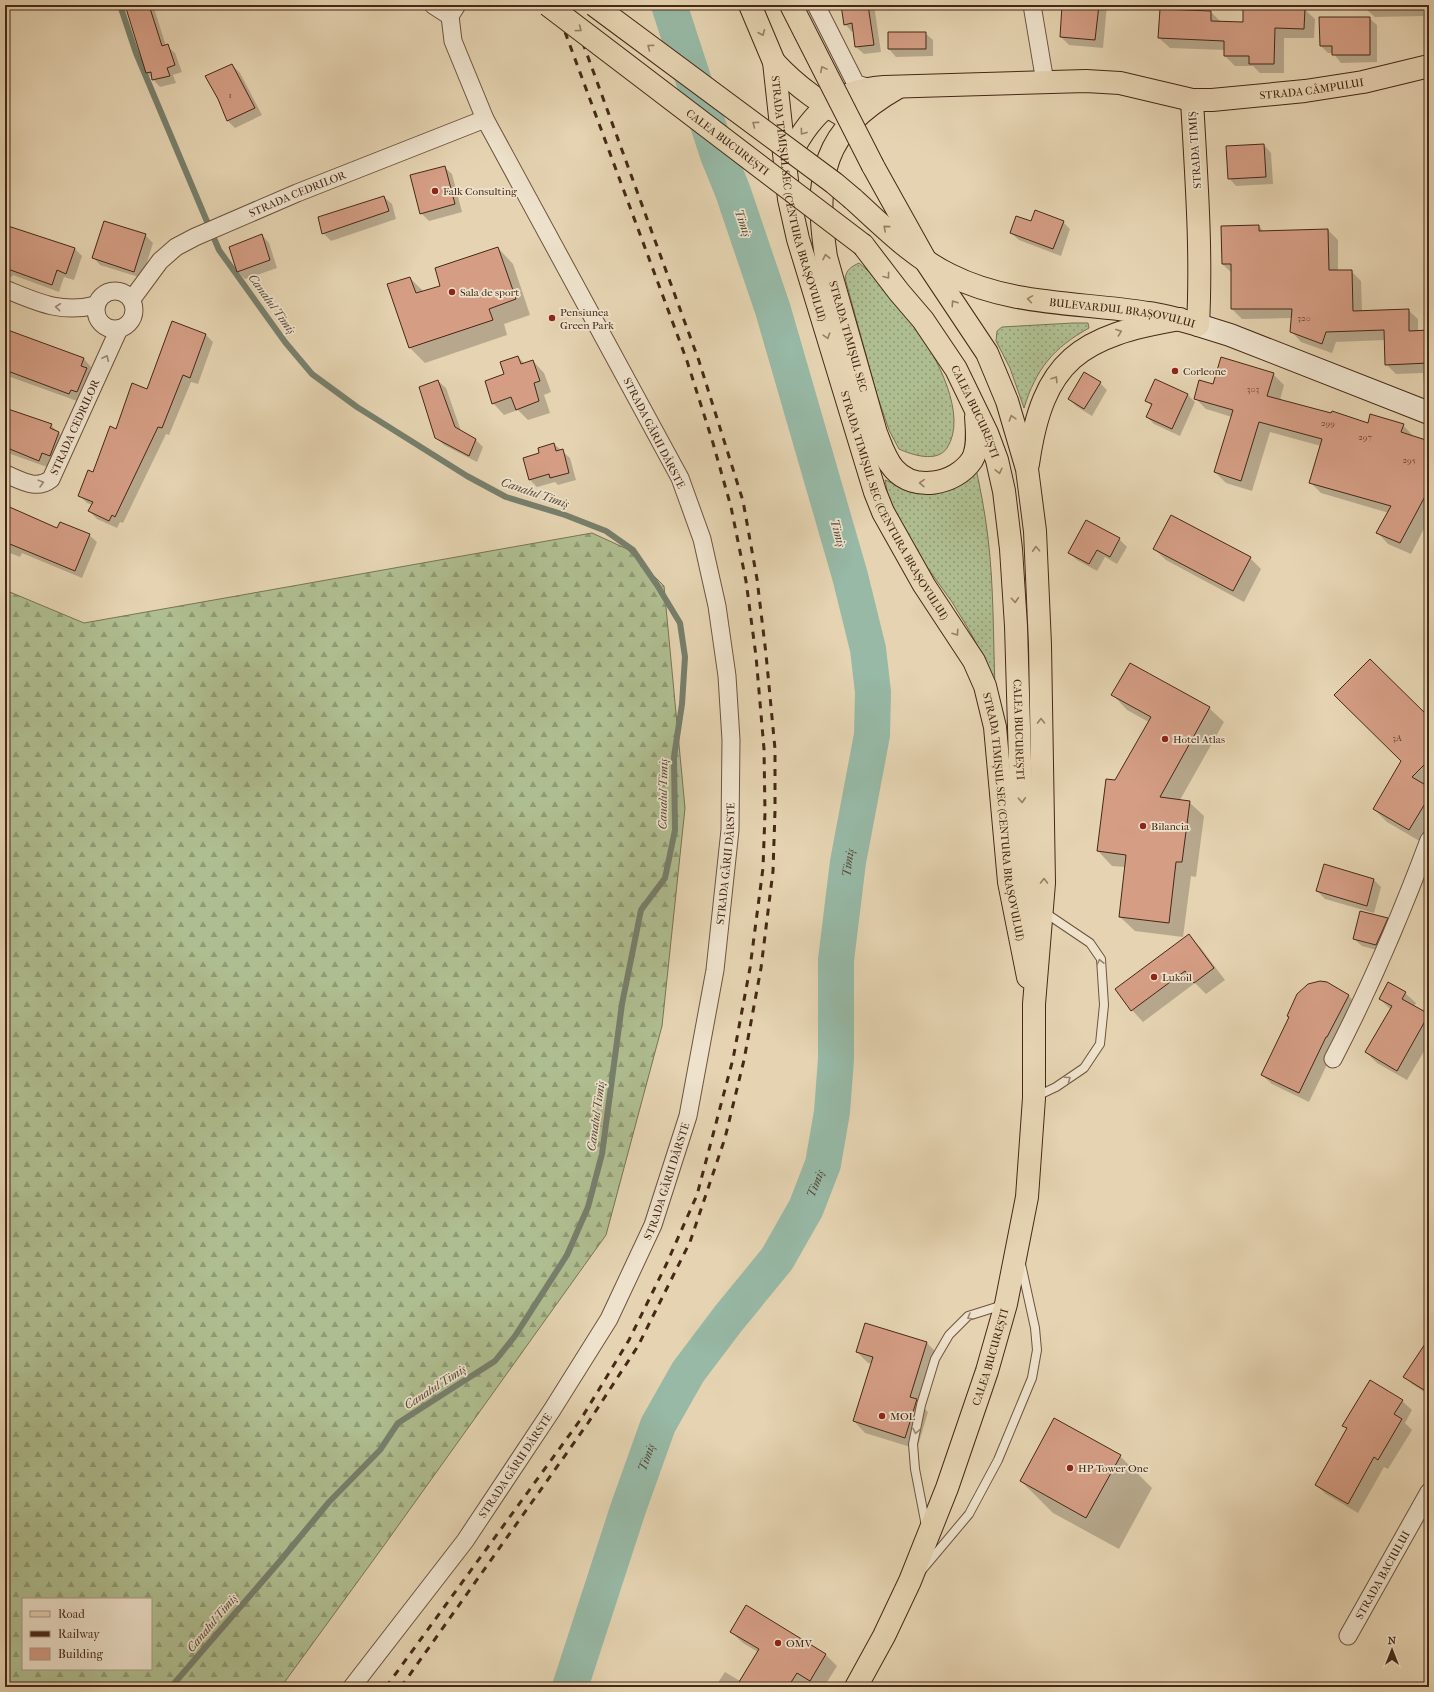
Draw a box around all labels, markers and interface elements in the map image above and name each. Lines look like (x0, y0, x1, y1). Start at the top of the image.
one-way arrow (575, 24, 582, 31)
one-way arrow (757, 29, 765, 37)
one-way arrow (648, 45, 655, 52)
one-way arrow (821, 66, 828, 73)
street label: STRADA TIMIȘUL SEC (CENTURA BRAȘOVULUI) (769, 75, 829, 323)
street label: STRADA CÂMPULUI (1259, 75, 1365, 102)
house number: 1 (228, 90, 232, 100)
street label: CALEA BUCUREȘTI (684, 106, 772, 178)
street label: STRADA TIMIȘ (1186, 111, 1204, 189)
one-way arrow (752, 122, 759, 129)
one-way arrow (800, 127, 807, 134)
street label: STRADA CEDRILOR (247, 168, 349, 220)
place label: Falk Consulting (443, 185, 517, 198)
marker: Falk Consulting (430, 186, 440, 196)
water label: Timiș (732, 207, 754, 239)
one-way arrow (884, 226, 891, 233)
one-way arrow (823, 254, 831, 260)
water label: Canalul Timiș (246, 271, 299, 337)
one-way arrow (882, 271, 889, 278)
street label: STRADA TIMIȘUL SEC (827, 279, 870, 393)
place label: Sala de sport (460, 286, 519, 299)
marker: Sala de sport (447, 287, 457, 297)
one-way arrow (1027, 295, 1033, 304)
street label: BULEVARDUL BRAȘOVULUI (1049, 295, 1198, 331)
one-way arrow (951, 300, 959, 307)
one-way arrow (55, 303, 61, 312)
place label: Pensiunea Green Park (560, 306, 614, 332)
marker: Pensiunea Green Park (547, 313, 557, 323)
house number: 320 (1297, 313, 1311, 323)
one-way arrow (1116, 329, 1123, 337)
one-way arrow (822, 332, 831, 339)
one-way arrow (101, 354, 109, 362)
street label: CALEA BUCUREȘTI (949, 363, 1002, 461)
place label: Corleone (1183, 365, 1227, 378)
marker: Corleone (1170, 366, 1180, 376)
street label: STRADA GĂRII DÂRSTE (620, 375, 688, 491)
street label: STRADA CEDRILOR (47, 376, 102, 477)
one-way arrow (1050, 376, 1057, 383)
house number: 303 (1247, 384, 1259, 394)
street label: STRADA TIMIȘUL SEC (CENTURA BRAȘOVULUI) (838, 389, 951, 622)
one-way arrow (1008, 415, 1017, 422)
house number: 299 (1321, 418, 1335, 428)
house number: 297 (1358, 432, 1372, 442)
house number: 295 (1402, 455, 1416, 465)
one-way arrow (995, 468, 1003, 474)
water label: Canalul Timiș (499, 475, 571, 511)
one-way arrow (919, 478, 925, 487)
one-way arrow (38, 480, 45, 488)
water label: Timiș (827, 517, 849, 549)
one-way arrow (1031, 546, 1040, 552)
one-way arrow (1010, 597, 1019, 603)
one-way arrow (951, 628, 958, 635)
street label: CALEA BUCUREȘTI (1011, 679, 1028, 781)
street label: STRADA TIMIȘUL SEC (CENTURA BRAȘOVULUI) (980, 691, 1027, 942)
one-way arrow (1037, 718, 1045, 724)
place label: Hotel Atlas (1173, 733, 1225, 746)
house number: 3A (1392, 733, 1402, 743)
marker: Hotel Atlas (1160, 734, 1170, 744)
water label: Canalul Timiș (655, 758, 671, 829)
one-way arrow (1018, 797, 1027, 803)
street label: STRADA GĂRII DÂRSTE (713, 802, 737, 925)
place label: Bilancia (1151, 820, 1190, 833)
marker: Bilancia (1138, 821, 1148, 831)
water label: Timiș (839, 847, 857, 878)
one-way arrow (1040, 878, 1048, 884)
one-way arrow (1097, 959, 1105, 966)
place label: Lukoil (1162, 971, 1192, 984)
marker: Lukoil (1149, 972, 1159, 982)
one-way arrow (1064, 1076, 1071, 1083)
water label: Canalul Timiș (584, 1080, 608, 1152)
street label: STRADA GĂRII DÂRSTE (641, 1121, 692, 1242)
water label: Timiș (804, 1168, 827, 1199)
street label: CALEA BUCUREȘTI (969, 1306, 1011, 1407)
one-way arrow (967, 1312, 974, 1320)
water label: Canalul Timiș (402, 1362, 469, 1412)
place label: MOL (890, 1410, 916, 1423)
street label: STRADA GĂRII DÂRSTE (476, 1411, 555, 1520)
marker: MOL (877, 1411, 887, 1421)
one-way arrow (912, 1428, 921, 1434)
water label: Timiș (635, 1441, 658, 1473)
place label: HP Tower One (1078, 1462, 1149, 1475)
marker: HP Tower One (1065, 1463, 1075, 1473)
street label: STRADA BACIULUI (1352, 1528, 1413, 1622)
water label: Canalul Timiș (184, 1591, 240, 1655)
legend (22, 1598, 152, 1670)
text: Road (58, 1607, 85, 1621)
text: Railway (58, 1627, 100, 1641)
north arrow (1372, 1630, 1412, 1670)
text: N (1388, 1634, 1397, 1647)
place label: OMV (786, 1637, 813, 1650)
marker: OMV (773, 1638, 783, 1648)
text: Building (58, 1647, 103, 1661)

